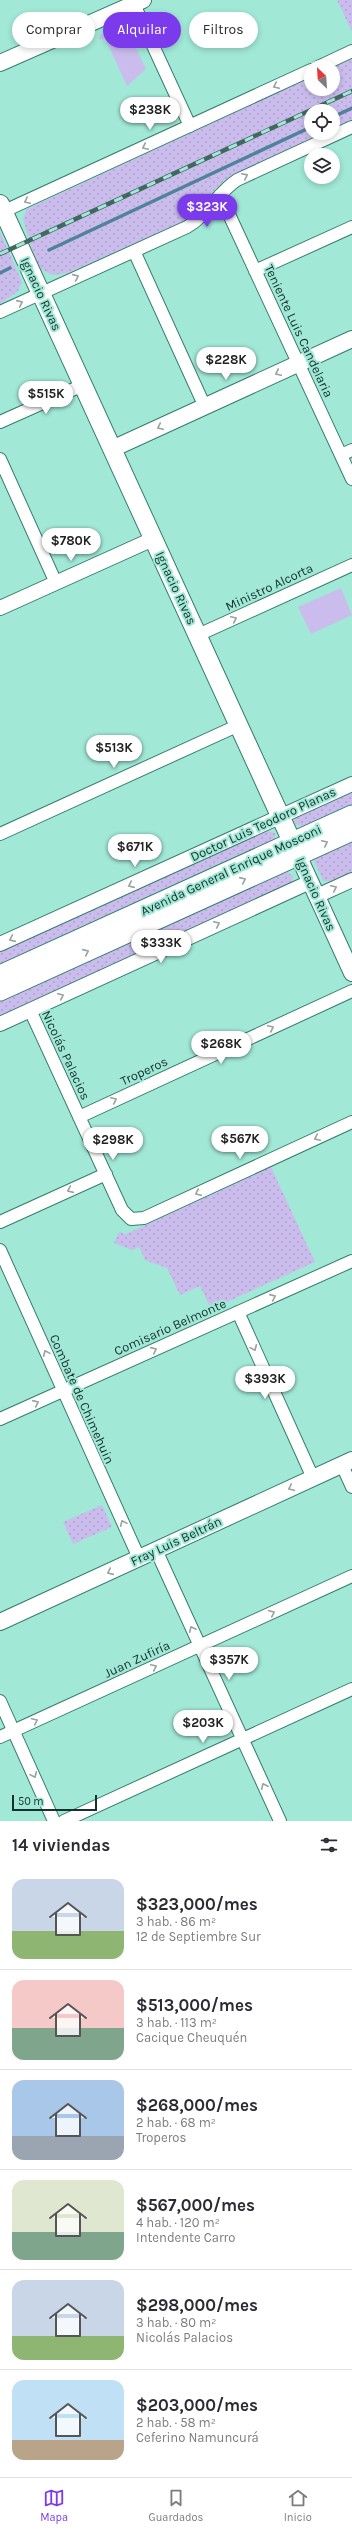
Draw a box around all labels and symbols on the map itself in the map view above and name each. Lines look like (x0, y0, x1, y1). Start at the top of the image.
north arrow (304, 60, 340, 96)
one-way arrow (272, 82, 279, 90)
pin: $238K (122, 97, 178, 131)
one-way arrow (141, 142, 149, 150)
one-way arrow (241, 173, 249, 181)
pin: $323K (179, 194, 235, 228)
one-way arrow (23, 196, 31, 204)
street label: Ignacio Rivas (17, 255, 65, 333)
street label: Teniente Luis Candelaria (262, 262, 336, 400)
one-way arrow (72, 274, 80, 282)
one-way arrow (17, 299, 24, 307)
pin: $228K (198, 347, 254, 381)
one-way arrow (275, 368, 283, 376)
pin: $515K (18, 381, 74, 415)
one-way arrow (157, 422, 165, 430)
pin: $780K (43, 528, 99, 562)
street label: Ignacio Rivas (152, 549, 200, 627)
street label: Ministro Alcorta (223, 560, 315, 614)
one-way arrow (229, 616, 237, 624)
pin: $513K (86, 735, 142, 769)
street label: Doctor Luis Teodoro Planas (188, 784, 338, 864)
street label: Avenida General Enrique Mosconi (138, 821, 324, 919)
pin: $671K (107, 834, 163, 868)
one-way arrow (321, 840, 329, 848)
street label: Ignacio Rivas (293, 855, 339, 933)
one-way arrow (239, 877, 246, 885)
one-way arrow (127, 880, 135, 888)
one-way arrow (330, 885, 338, 893)
one-way arrow (213, 921, 221, 929)
pin: $333K (133, 930, 189, 964)
one-way arrow (9, 934, 17, 942)
one-way arrow (82, 949, 90, 957)
one-way arrow (57, 993, 64, 1001)
street label: Nicolás Palacios (39, 1008, 93, 1102)
one-way arrow (266, 1025, 274, 1033)
pin: $268K (193, 1031, 249, 1065)
street label: Troperos (118, 1054, 170, 1088)
one-way arrow (110, 1097, 118, 1105)
pin: $567K (212, 1126, 268, 1160)
pin: $298K (85, 1127, 141, 1161)
one-way arrow (313, 1134, 320, 1142)
one-way arrow (67, 1186, 74, 1194)
one-way arrow (195, 1188, 203, 1196)
one-way arrow (269, 1294, 276, 1302)
street label: Comisario Belmonte (112, 1295, 229, 1358)
street label: Combate de Chimehuin (47, 1332, 117, 1466)
one-way arrow (249, 1343, 257, 1351)
one-way arrow (150, 1347, 158, 1355)
one-way arrow (43, 1350, 51, 1357)
pin: $393K (237, 1366, 293, 1400)
one-way arrow (31, 1400, 39, 1408)
one-way arrow (288, 1483, 296, 1491)
street label: Fray Luis Beltrán (128, 1513, 224, 1569)
one-way arrow (120, 1519, 128, 1527)
one-way arrow (106, 1567, 114, 1575)
one-way arrow (268, 1609, 275, 1617)
one-way arrow (189, 1626, 197, 1633)
street label: Juan Zufiría (102, 1637, 172, 1681)
pin: $357K (201, 1647, 257, 1681)
one-way arrow (150, 1663, 157, 1671)
pin: $203K (175, 1710, 231, 1744)
one-way arrow (31, 1718, 39, 1726)
one-way arrow (29, 1771, 37, 1778)
one-way arrow (261, 1782, 269, 1790)
scale bar (12, 1793, 97, 1812)

